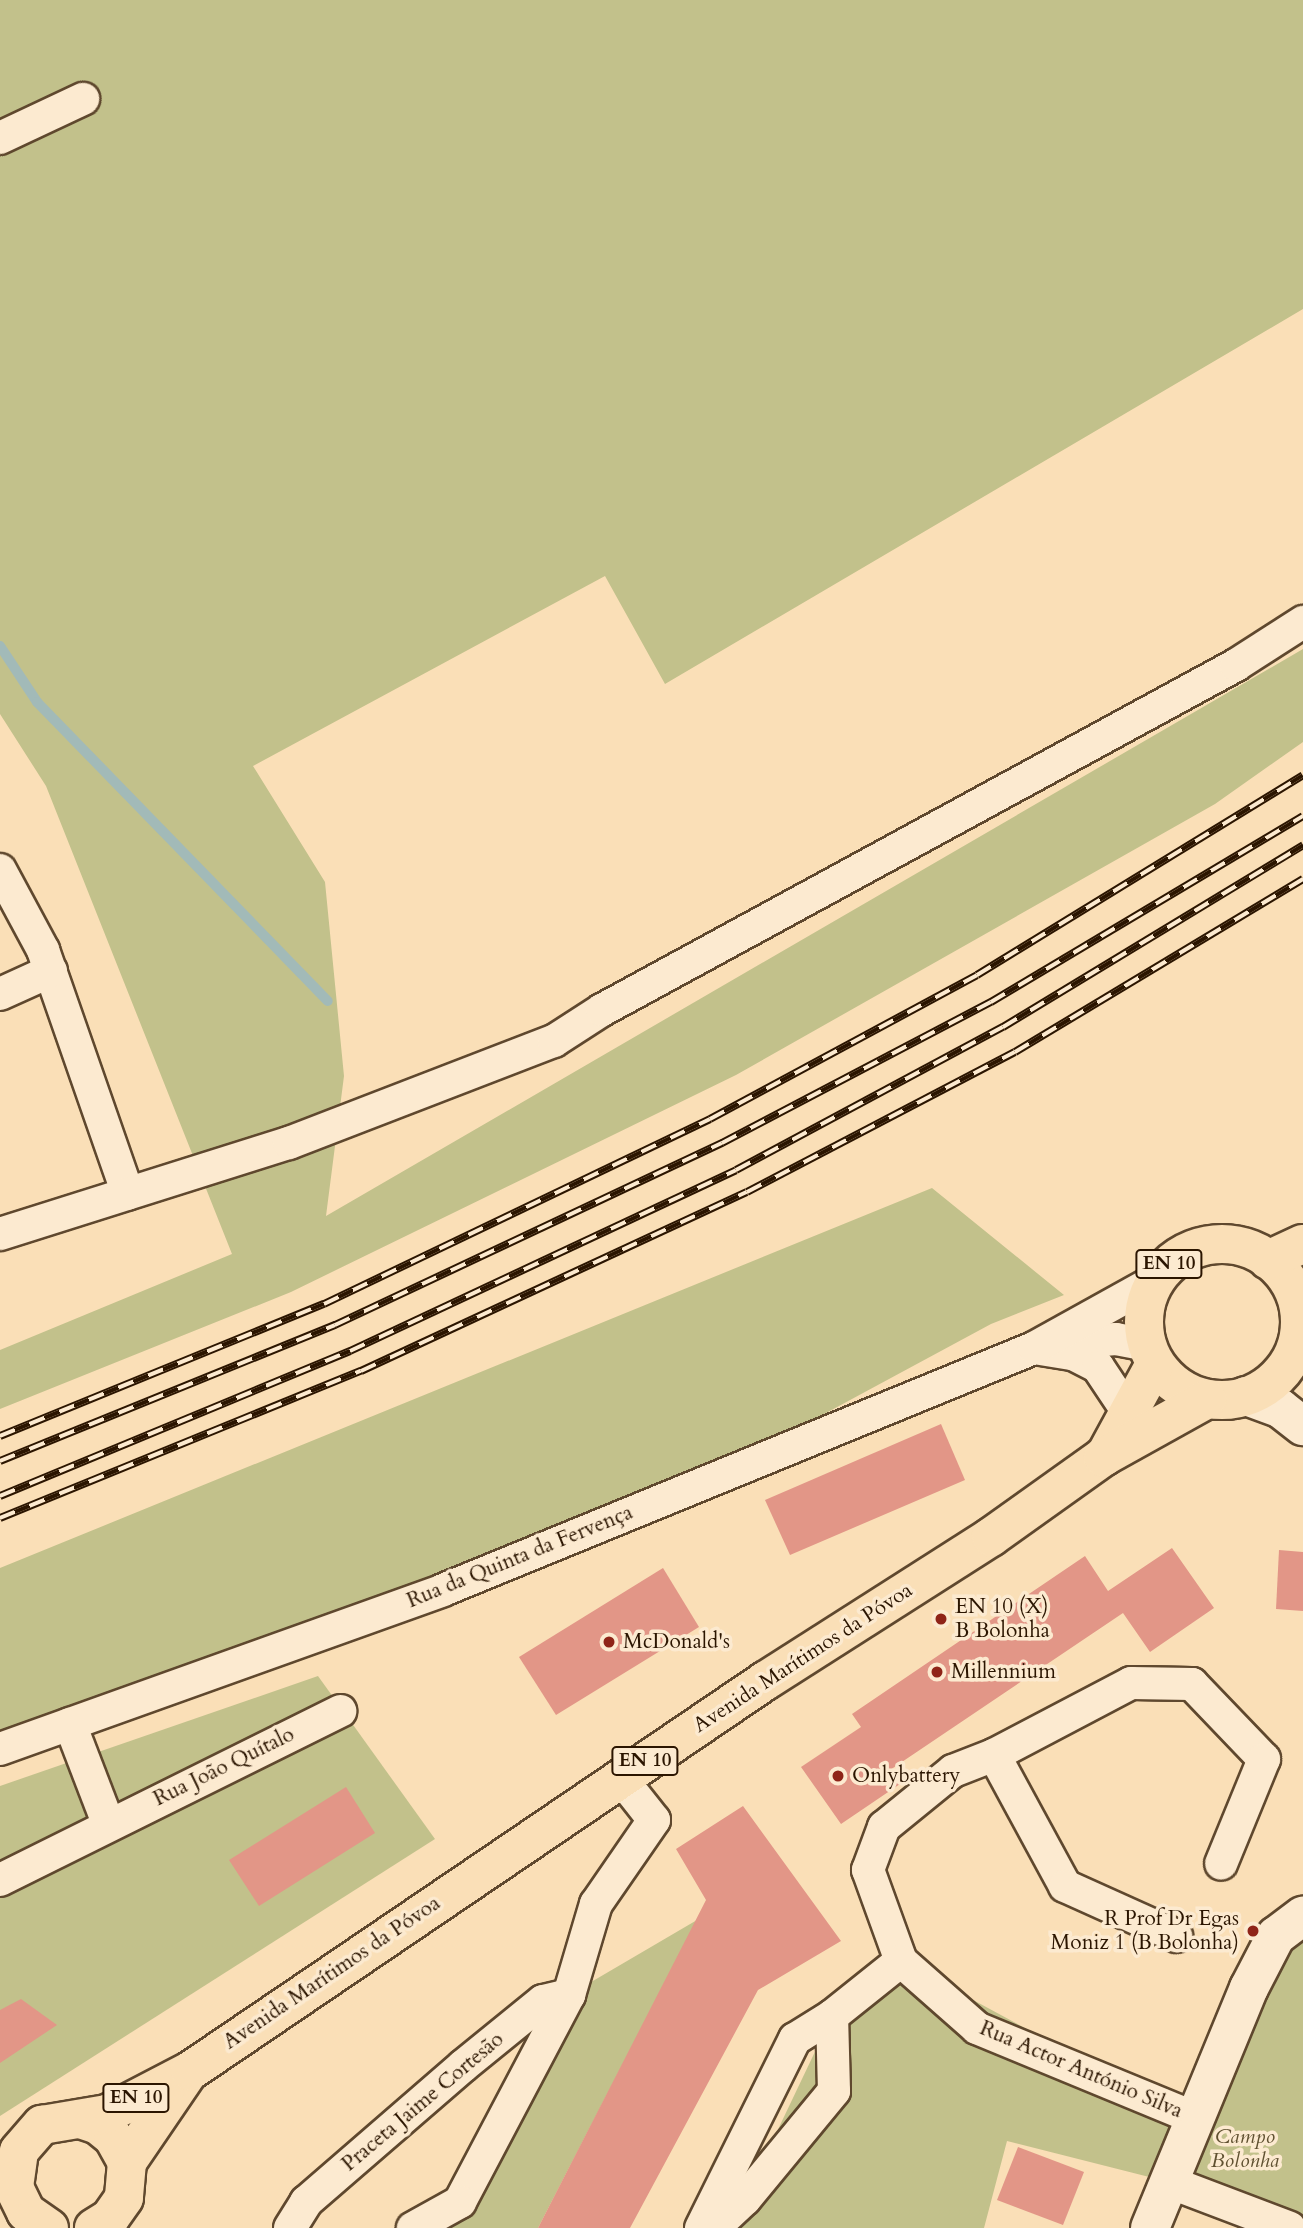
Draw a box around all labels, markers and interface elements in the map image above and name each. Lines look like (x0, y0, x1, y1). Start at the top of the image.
road number: EN 10 (1134, 1248, 1204, 1280)
street label: Rua da Quinta da Fervença (403, 1500, 637, 1614)
street label: Avenida Marítimos da Póvoa (689, 1578, 917, 1738)
place label: EN 10 (X) B Bolonha (955, 1594, 1050, 1644)
marker: EN 10 (X) B Bolonha (933, 1611, 949, 1627)
place label: McDonald's (623, 1629, 730, 1655)
marker: McDonald's (601, 1634, 617, 1650)
place label: Millennium (951, 1659, 1056, 1685)
marker: Millennium (929, 1664, 945, 1680)
street label: Rua João Quítalo (150, 1722, 298, 1812)
road number: EN 10 (610, 1746, 680, 1777)
place label: Onlybattery (852, 1763, 960, 1789)
marker: Onlybattery (830, 1768, 846, 1784)
street label: Avenida Marítimos da Póvoa (219, 1891, 445, 2055)
place label: R Prof Dr Egas Moniz 1 (B Bolonha) (1051, 1906, 1239, 1956)
marker: R Prof Dr Egas Moniz 1 (B Bolonha) (1245, 1923, 1261, 1939)
street label: Rua Actor António Silva (976, 2016, 1186, 2124)
street label: Praceta Jaime Cortesão (337, 2027, 509, 2177)
road number: EN 10 (101, 2082, 171, 2114)
park label: Campo Bolonha (1211, 2124, 1279, 2174)

